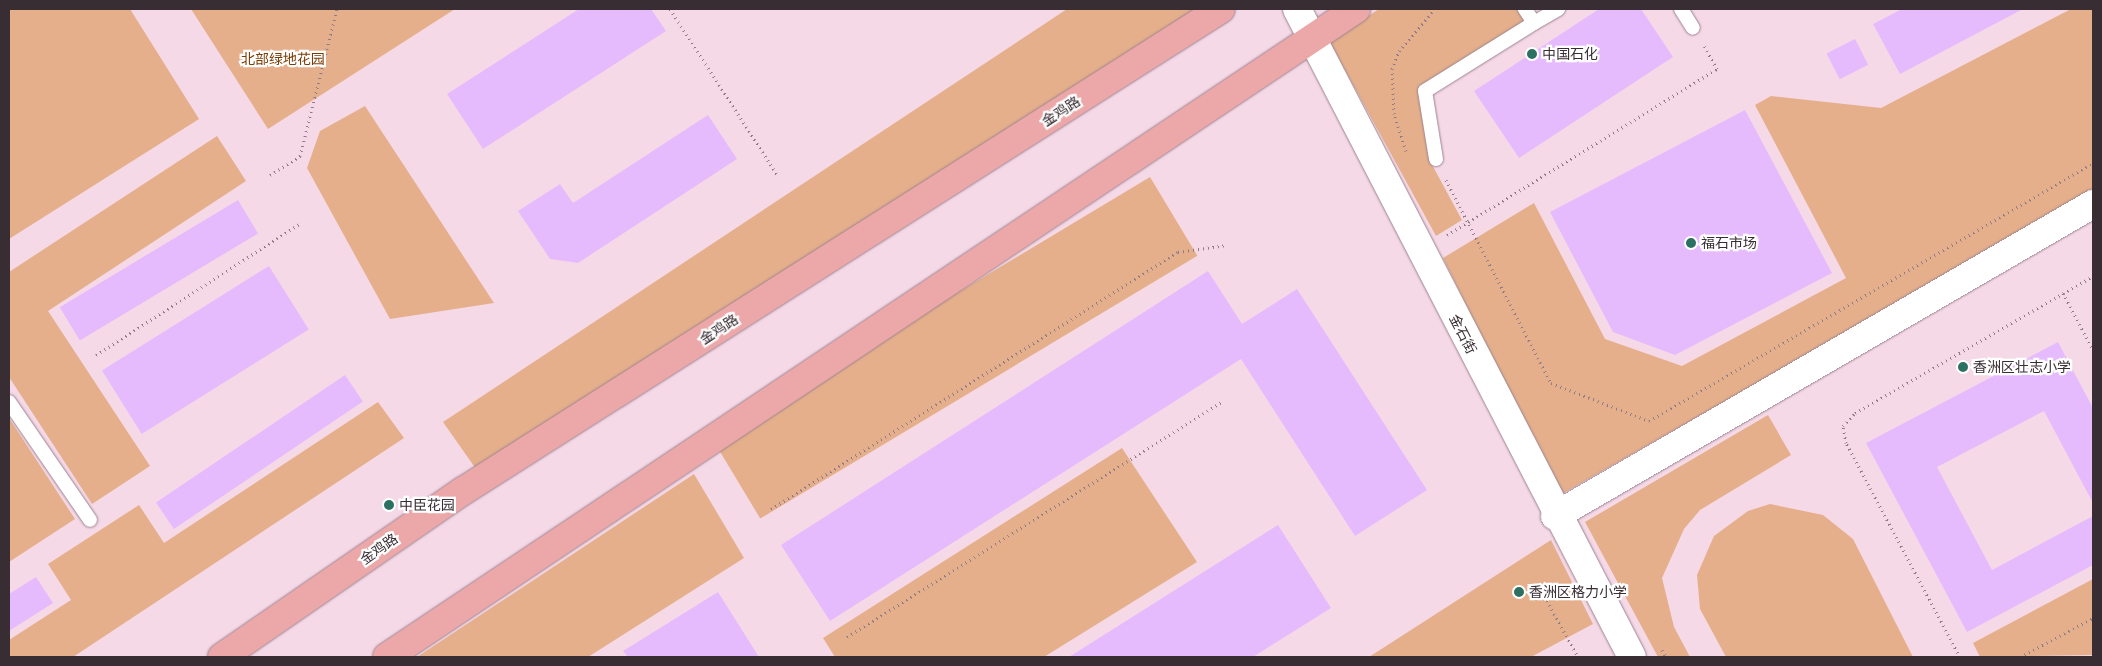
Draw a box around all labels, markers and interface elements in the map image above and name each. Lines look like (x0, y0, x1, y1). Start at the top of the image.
place label: 中国石化 (1542, 46, 1598, 62)
marker: 中国石化 (1526, 48, 1538, 60)
park label: 北部绿地花园 (241, 51, 325, 67)
street label: 金鸡路 (1039, 93, 1083, 129)
place label: 福石市场 (1701, 235, 1757, 251)
marker: 福石市场 (1685, 237, 1697, 249)
street label: 金鸡路 (697, 311, 741, 347)
street label: 金石街 (1446, 311, 1480, 357)
place label: 香洲区壮志小学 (1973, 359, 2071, 375)
marker: 香洲区壮志小学 (1957, 361, 1969, 373)
place label: 中臣花园 (399, 497, 455, 513)
marker: 中臣花园 (383, 499, 395, 511)
street label: 金鸡路 (357, 530, 401, 568)
place label: 香洲区格力小学 (1529, 584, 1627, 600)
marker: 香洲区格力小学 (1513, 586, 1525, 598)

